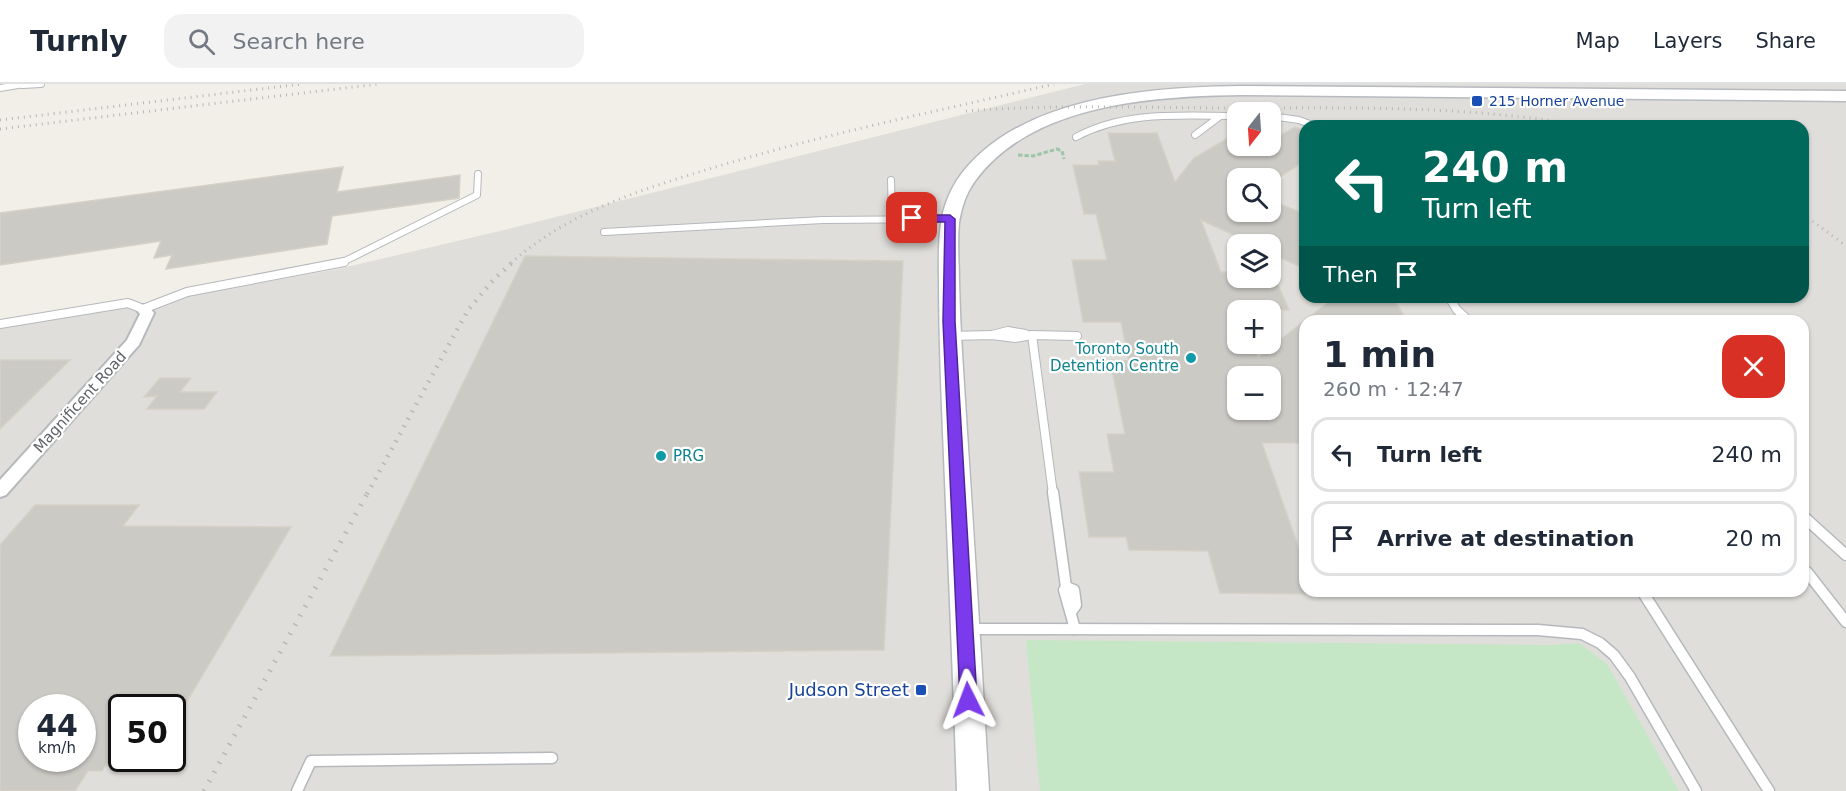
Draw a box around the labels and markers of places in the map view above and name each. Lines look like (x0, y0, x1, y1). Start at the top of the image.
place label: 215 Horner Avenue (1489, 93, 1624, 109)
marker: 215 Horner Avenue (1470, 94, 1484, 108)
pin (886, 192, 937, 243)
place label: Toronto South Detention Centre (1050, 340, 1179, 375)
marker: Toronto South Detention Centre (1184, 351, 1198, 365)
place label: PRG (673, 447, 704, 465)
marker: PRG (654, 449, 668, 463)
place label: Judson Street (788, 679, 909, 700)
marker: Judson Street (914, 683, 928, 697)

